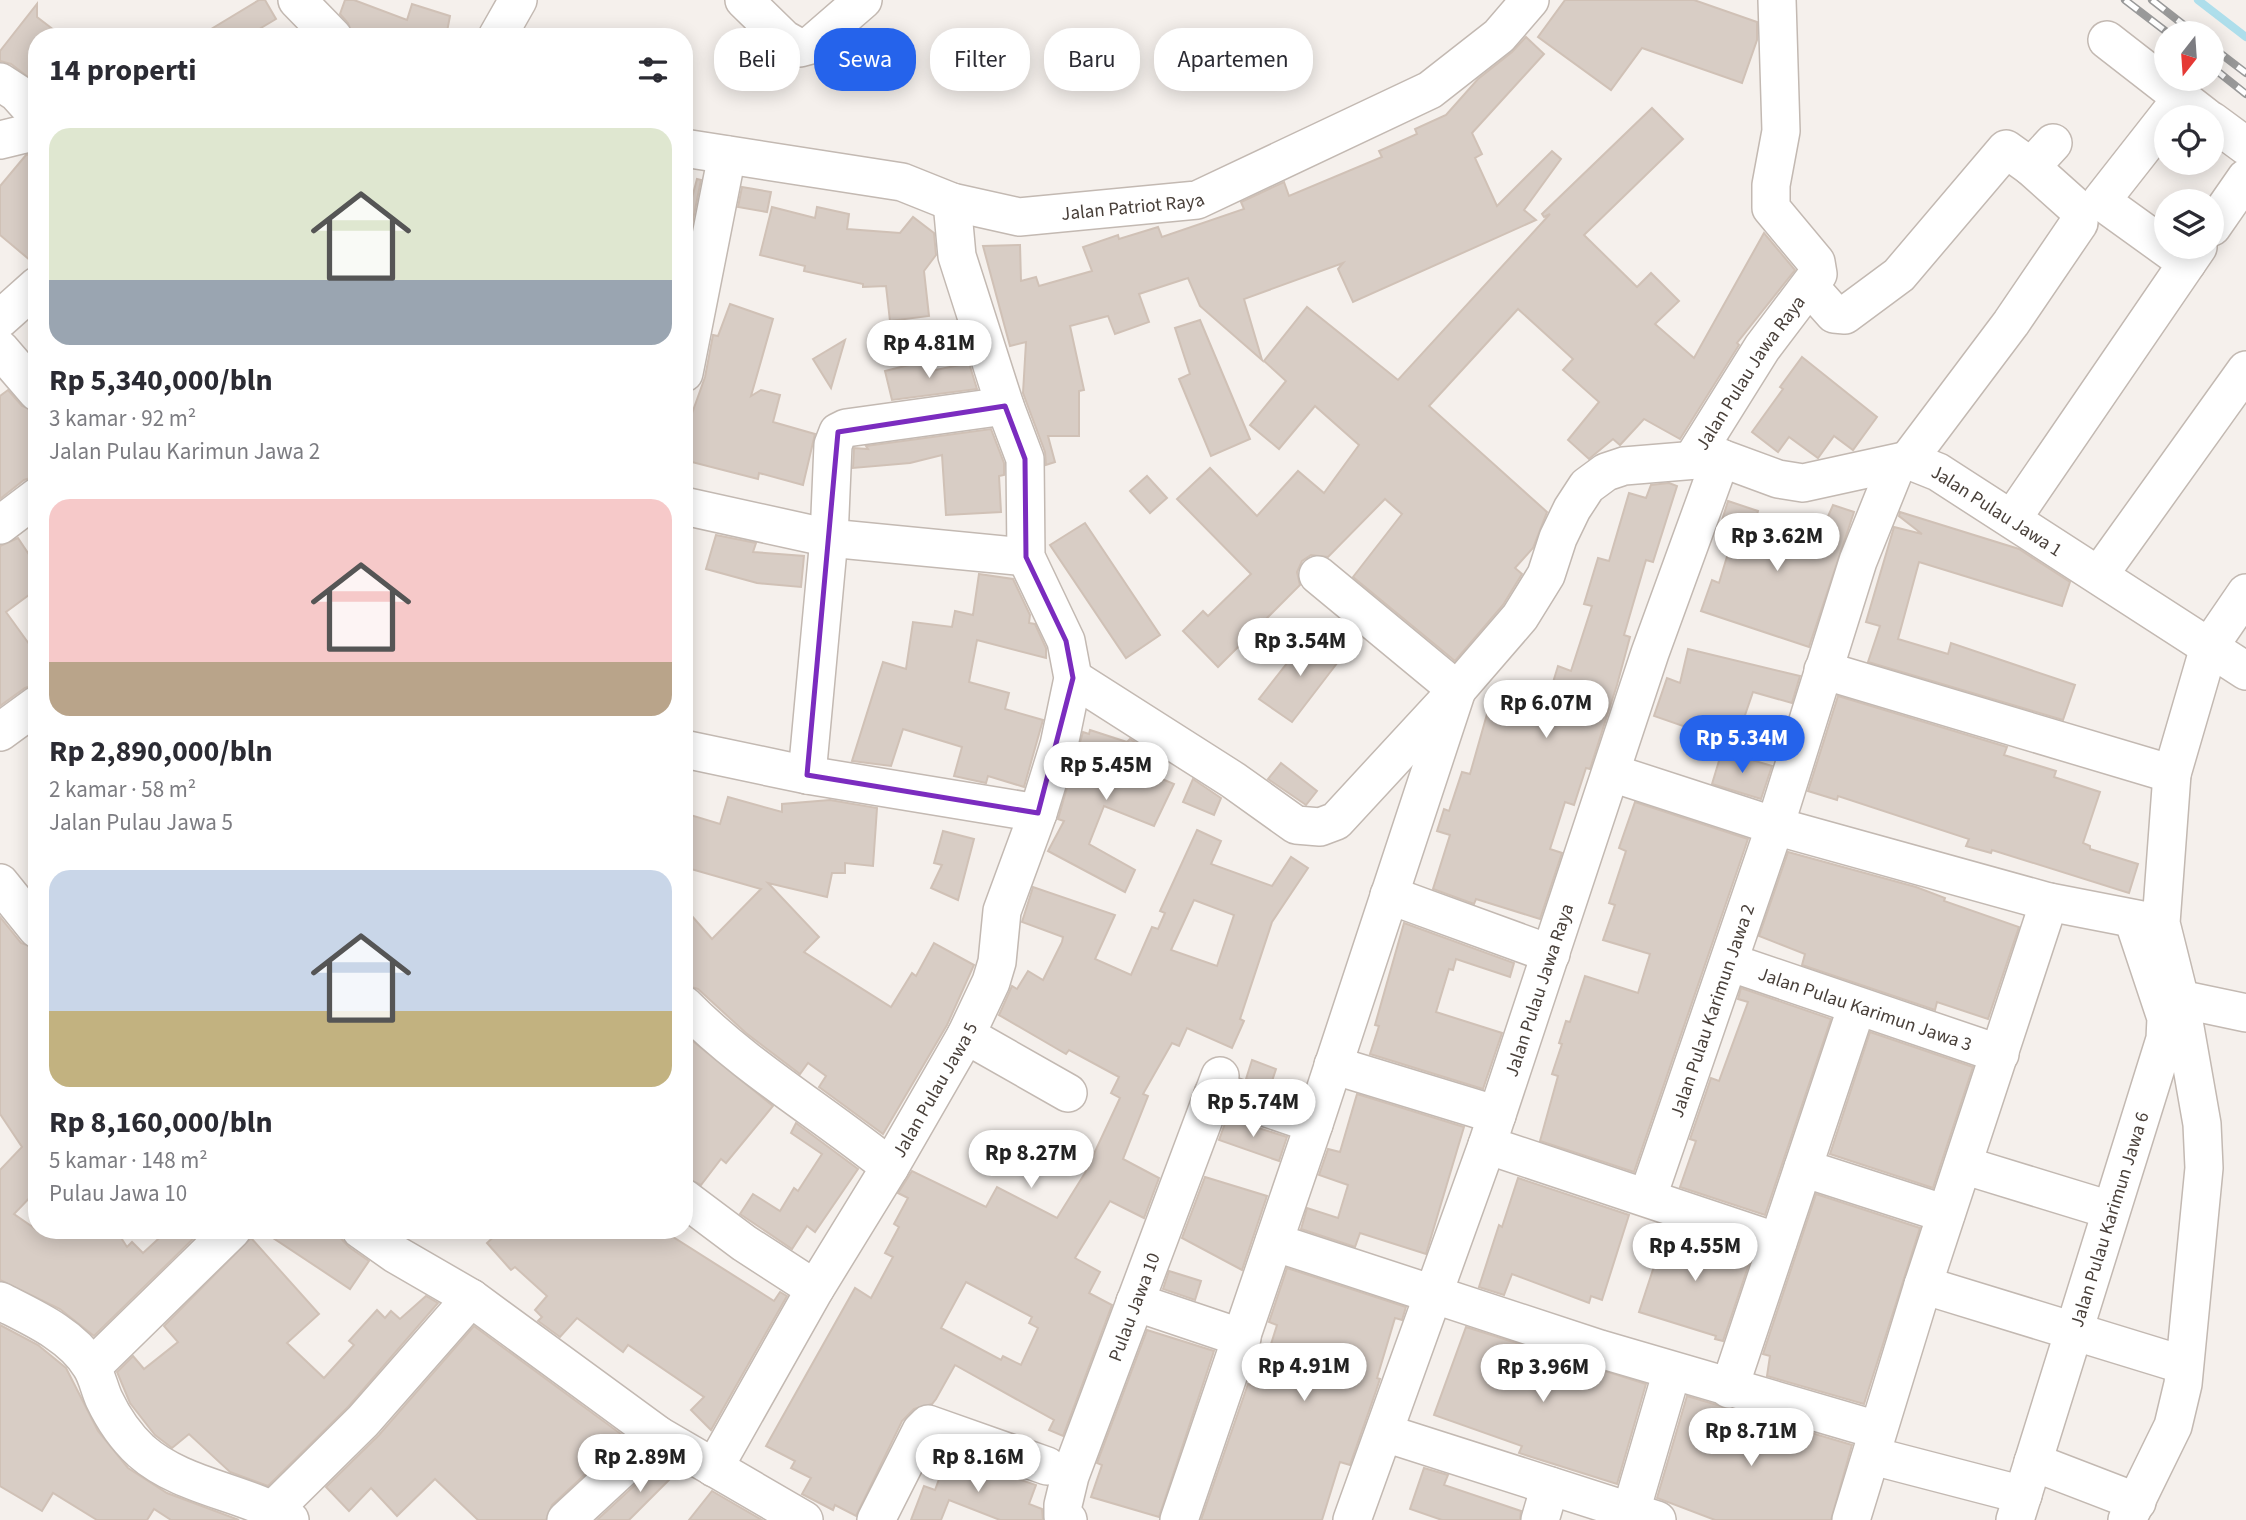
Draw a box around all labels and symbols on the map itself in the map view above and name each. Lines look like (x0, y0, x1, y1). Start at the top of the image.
north arrow (2154, 21, 2224, 91)
street label: Jalan Patriot Raya (1060, 186, 1209, 228)
street label: Jalan Pulau Jawa Raya (1690, 290, 1812, 456)
pin: Rp 4.81M (857, 320, 1001, 380)
street label: Jalan Pulau Jawa 1 (1927, 459, 2067, 564)
pin: Rp 3.62M (1705, 514, 1849, 573)
pin: Rp 3.54M (1228, 618, 1372, 678)
pin: Rp 6.07M (1474, 680, 1618, 740)
pin: Rp 5.34M (1670, 716, 1814, 775)
pin: Rp 5.45M (1034, 742, 1178, 802)
street label: Jalan Pulau Jawa Raya (1499, 900, 1581, 1080)
street label: Jalan Pulau Karimun Jawa 2 (1664, 901, 1762, 1122)
street label: Jalan Pulau Karimun Jawa 3 (1754, 961, 1975, 1059)
street label: Jalan Pulau Jawa 5 (886, 1018, 985, 1163)
pin: Rp 5.74M (1181, 1080, 1325, 1139)
street label: Jalan Pulau Karimun Jawa 6 (2064, 1109, 2156, 1331)
pin: Rp 8.27M (959, 1130, 1103, 1190)
pin: Rp 4.55M (1623, 1224, 1767, 1283)
street label: Pulau Jawa 10 (1102, 1249, 1168, 1365)
pin: Rp 4.91M (1232, 1344, 1376, 1403)
pin: Rp 3.96M (1471, 1344, 1615, 1404)
pin: Rp 8.71M (1679, 1408, 1823, 1468)
pin: Rp 2.89M (568, 1434, 712, 1494)
pin: Rp 8.16M (906, 1434, 1050, 1494)

